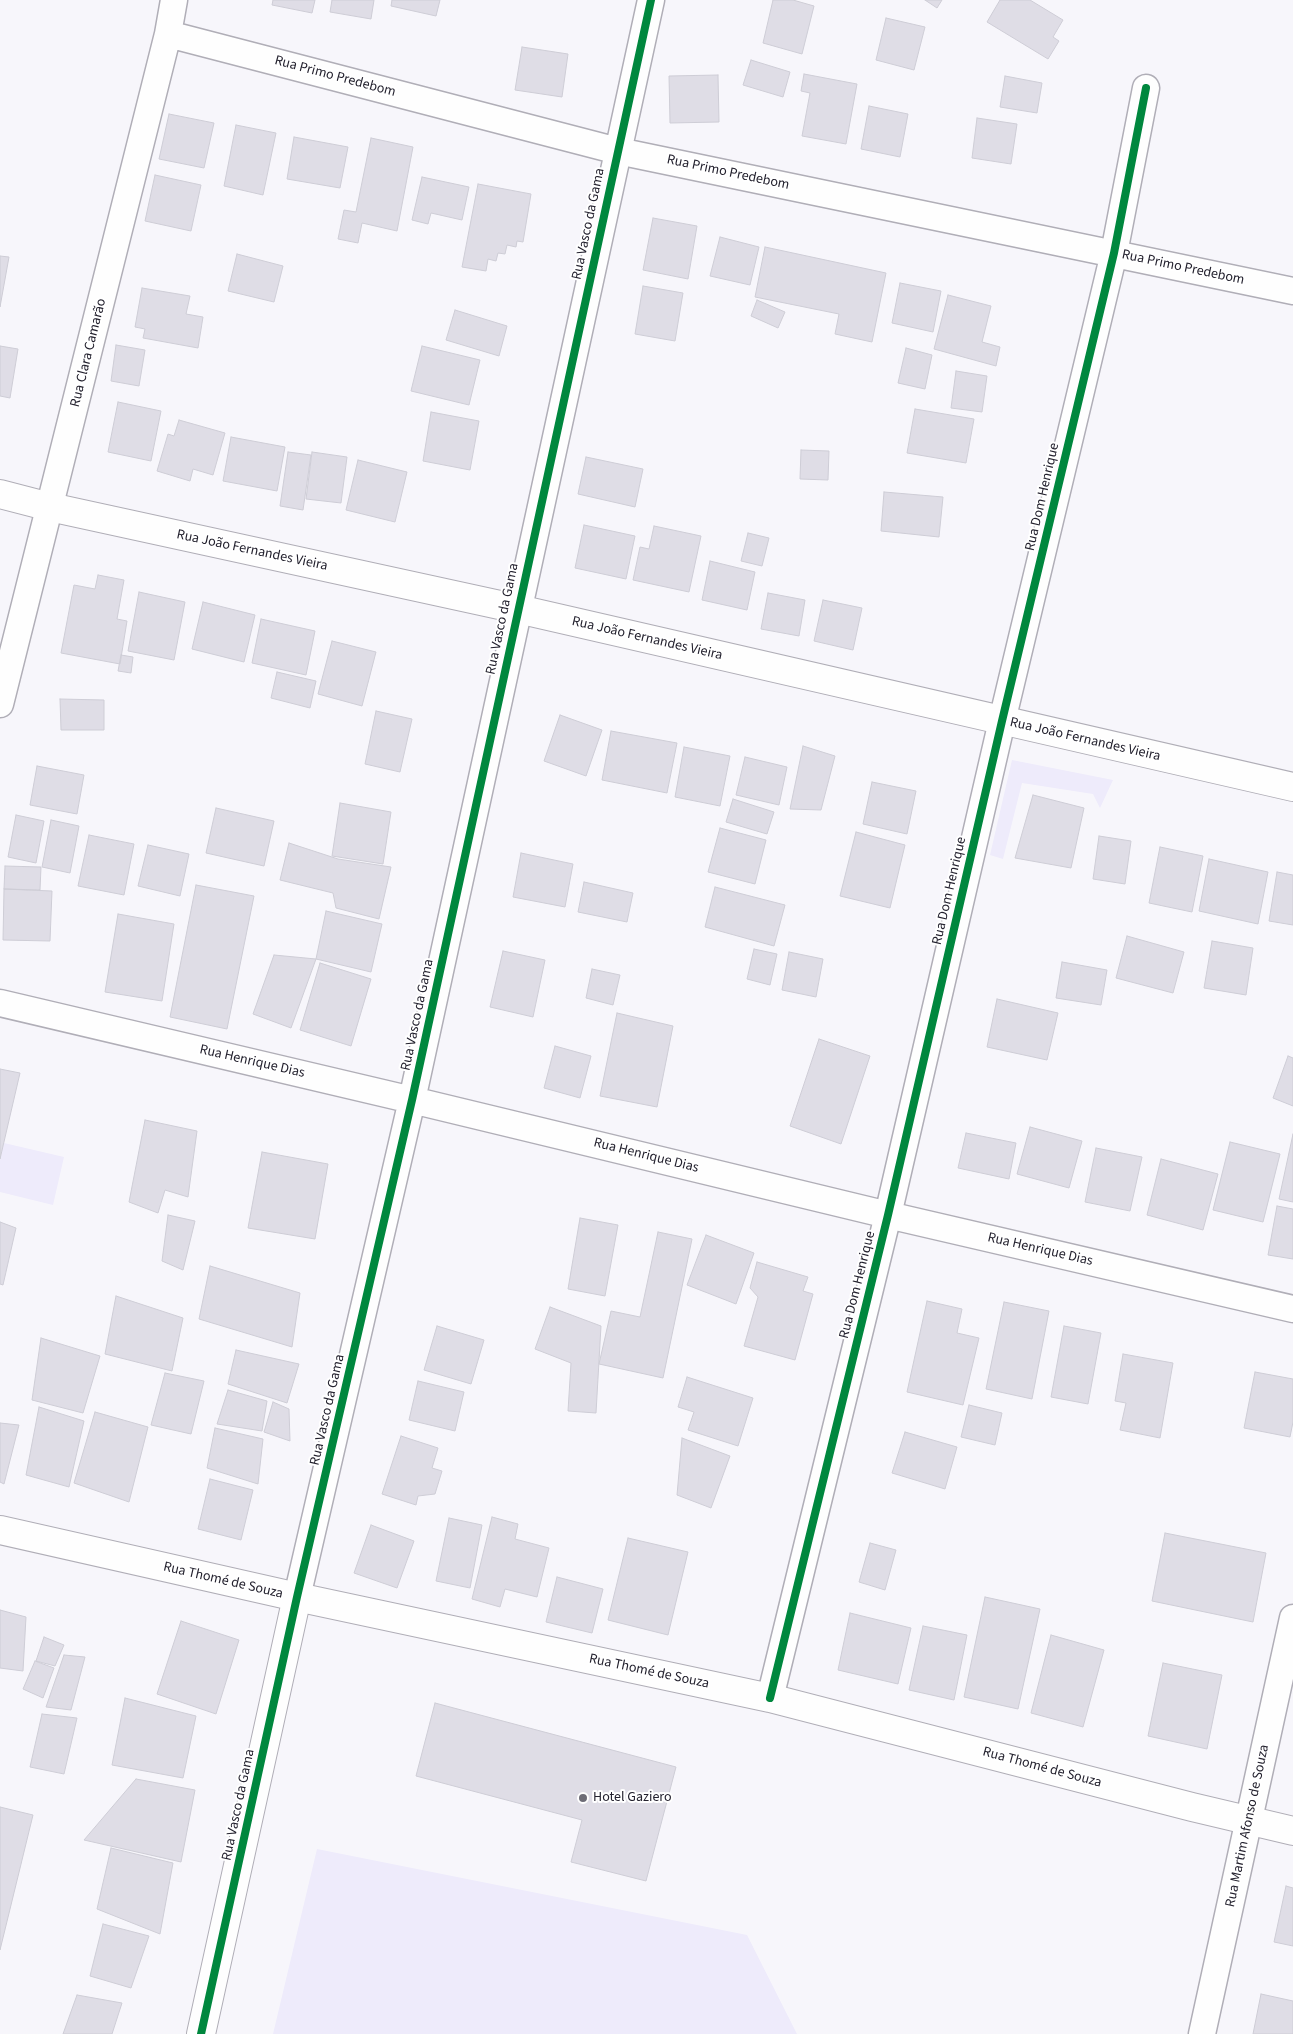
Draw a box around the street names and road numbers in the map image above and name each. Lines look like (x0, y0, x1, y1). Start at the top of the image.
street label: Rua Primo Predebom (273, 53, 397, 101)
street label: Rua Primo Predebom (665, 152, 791, 194)
street label: Rua Vasco da Gama (569, 167, 609, 281)
street label: Rua Primo Predebom (1120, 247, 1246, 289)
street label: Rua Clara Camarão (67, 297, 111, 409)
street label: Rua Dom Henrique (1022, 441, 1064, 553)
street label: Rua João Fernandes Vieira (175, 527, 329, 575)
street label: Rua Vasco da Gama (483, 562, 523, 676)
street label: Rua João Fernandes Vieira (570, 614, 724, 664)
street label: Rua João Fernandes Vieira (1008, 715, 1162, 765)
street label: Rua Dom Henrique (929, 835, 971, 947)
street label: Rua Vasco da Gama (398, 958, 438, 1072)
street label: Rua Henrique Dias (198, 1042, 306, 1082)
street label: Rua Henrique Dias (592, 1135, 700, 1177)
street label: Rua Dom Henrique (836, 1229, 880, 1341)
street label: Rua Henrique Dias (986, 1230, 1094, 1270)
street label: Rua Vasco da Gama (307, 1353, 349, 1467)
street label: Rua Thomé de Souza (161, 1559, 285, 1603)
street label: Rua Thomé de Souza (587, 1651, 711, 1693)
street label: Rua Martim Afonso de Souza (1223, 1743, 1273, 1909)
street label: Rua Thomé de Souza (981, 1744, 1103, 1792)
street label: Rua Vasco da Gama (219, 1748, 259, 1862)

